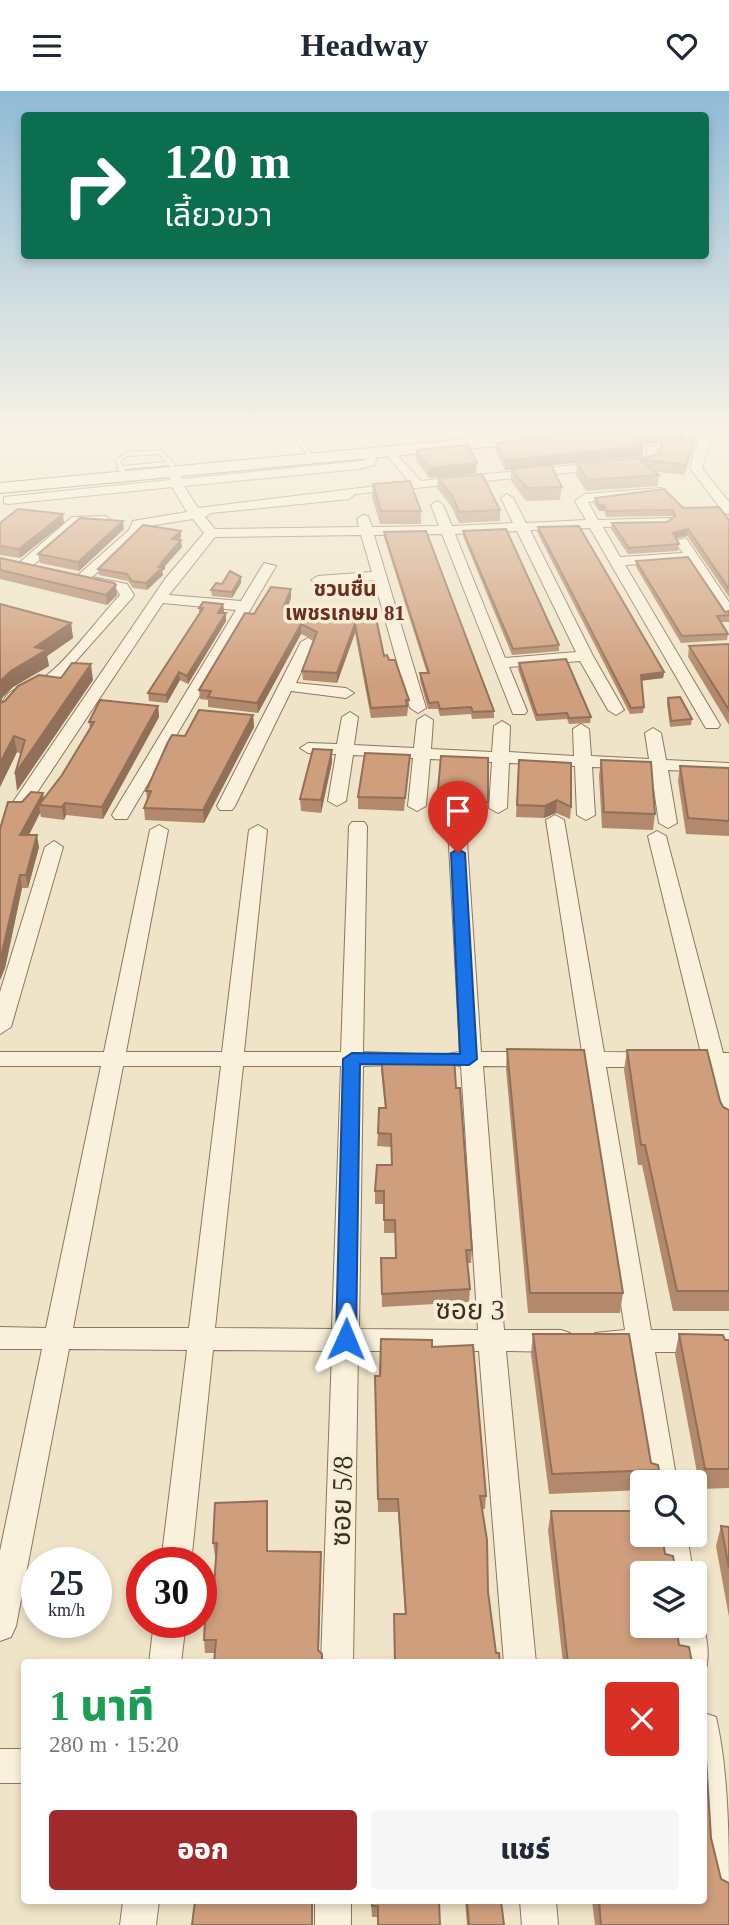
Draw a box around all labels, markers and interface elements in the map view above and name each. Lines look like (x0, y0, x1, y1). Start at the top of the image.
icon: menu (28, 27, 66, 65)
text: Headway (301, 27, 429, 63)
icon: heart (663, 27, 701, 65)
text: 120 m (164, 134, 291, 189)
icon: right (49, 140, 140, 231)
text: เลี้ยวขวา (164, 197, 272, 233)
district label: ชวนชื่น เพชรเกษม 81 (285, 574, 405, 625)
pin (428, 781, 488, 853)
icon: arrive (439, 792, 477, 830)
street label: ซอย 3 (435, 1293, 505, 1326)
position arrow (309, 1302, 383, 1376)
street label: ซอย 5/8 (324, 1455, 359, 1547)
map controls (630, 1470, 707, 1638)
button: search (630, 1470, 707, 1547)
speed limit sign: 30 (126, 1547, 217, 1638)
button: layers (630, 1561, 707, 1638)
text: 25 (49, 1564, 84, 1603)
text: km/h (48, 1600, 85, 1620)
button: close (605, 1682, 679, 1756)
text: 1 นาที (49, 1683, 154, 1729)
text: 280 m · 15:20 (49, 1732, 179, 1757)
button: ออก (49, 1810, 357, 1890)
button: แชร์ (371, 1810, 679, 1890)

